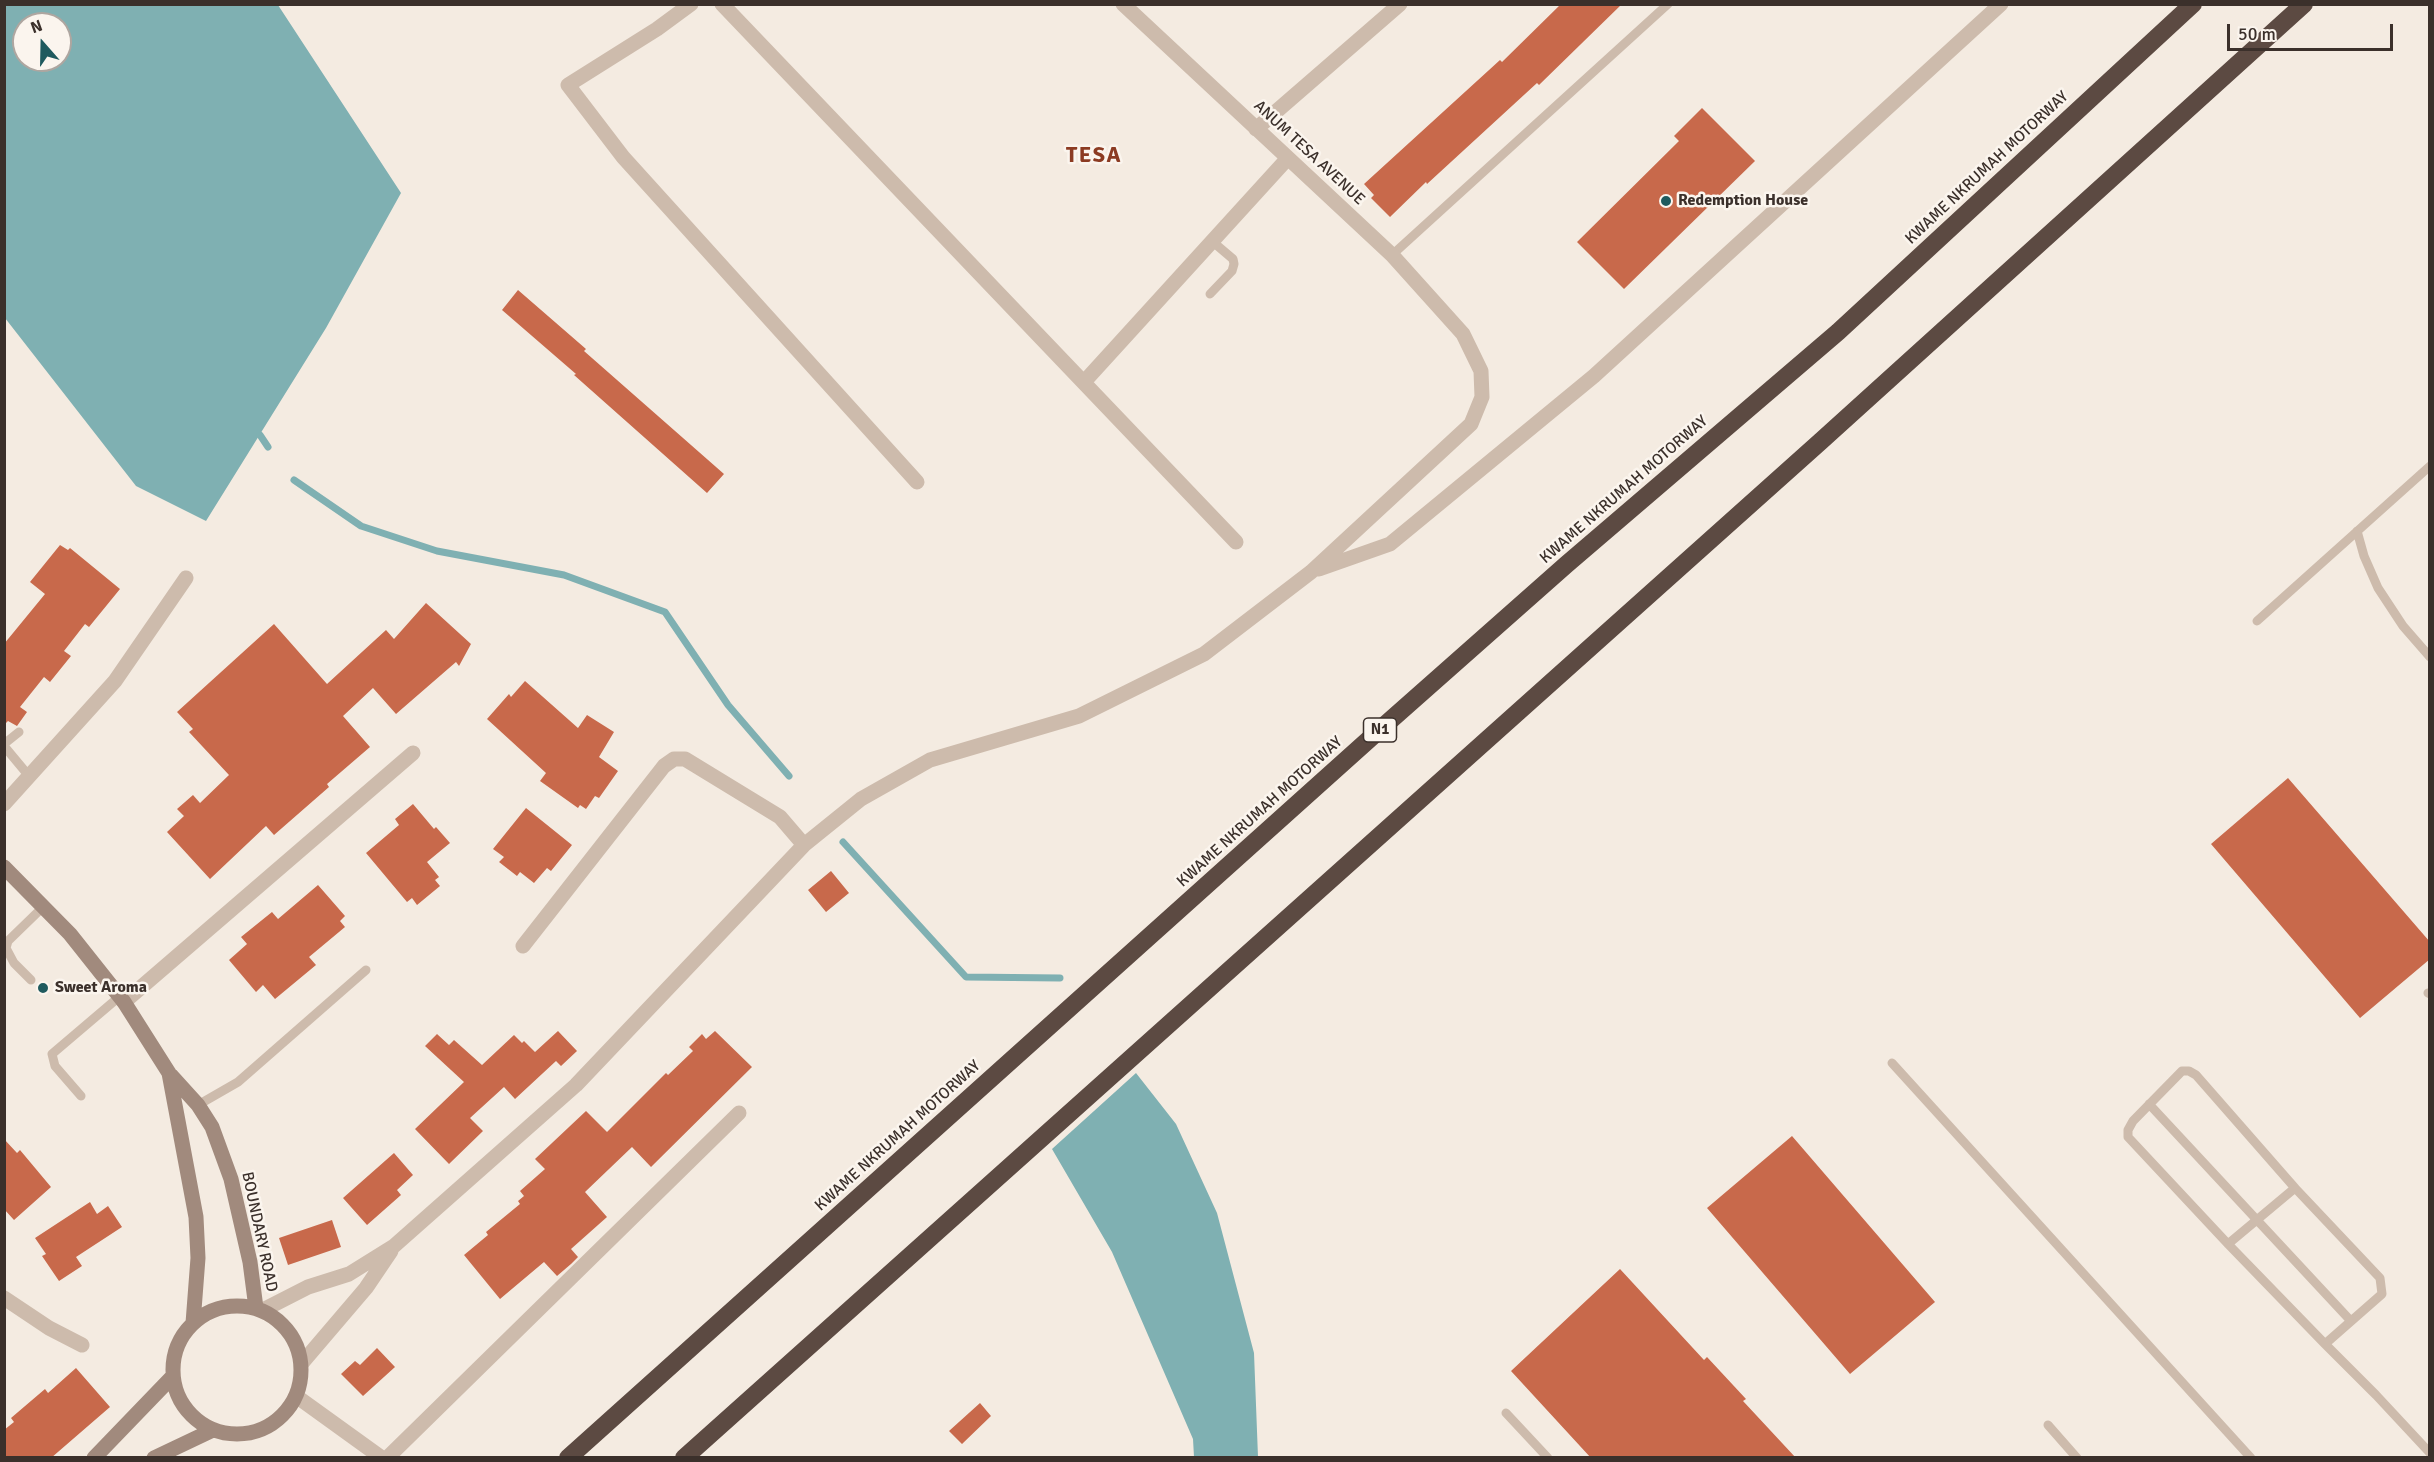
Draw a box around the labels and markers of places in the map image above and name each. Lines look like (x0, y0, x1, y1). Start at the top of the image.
place label: Redemption House (1678, 191, 1808, 211)
marker: Redemption House (1659, 194, 1673, 208)
place label: Sweet Aroma (55, 978, 147, 998)
marker: Sweet Aroma (36, 981, 50, 995)

